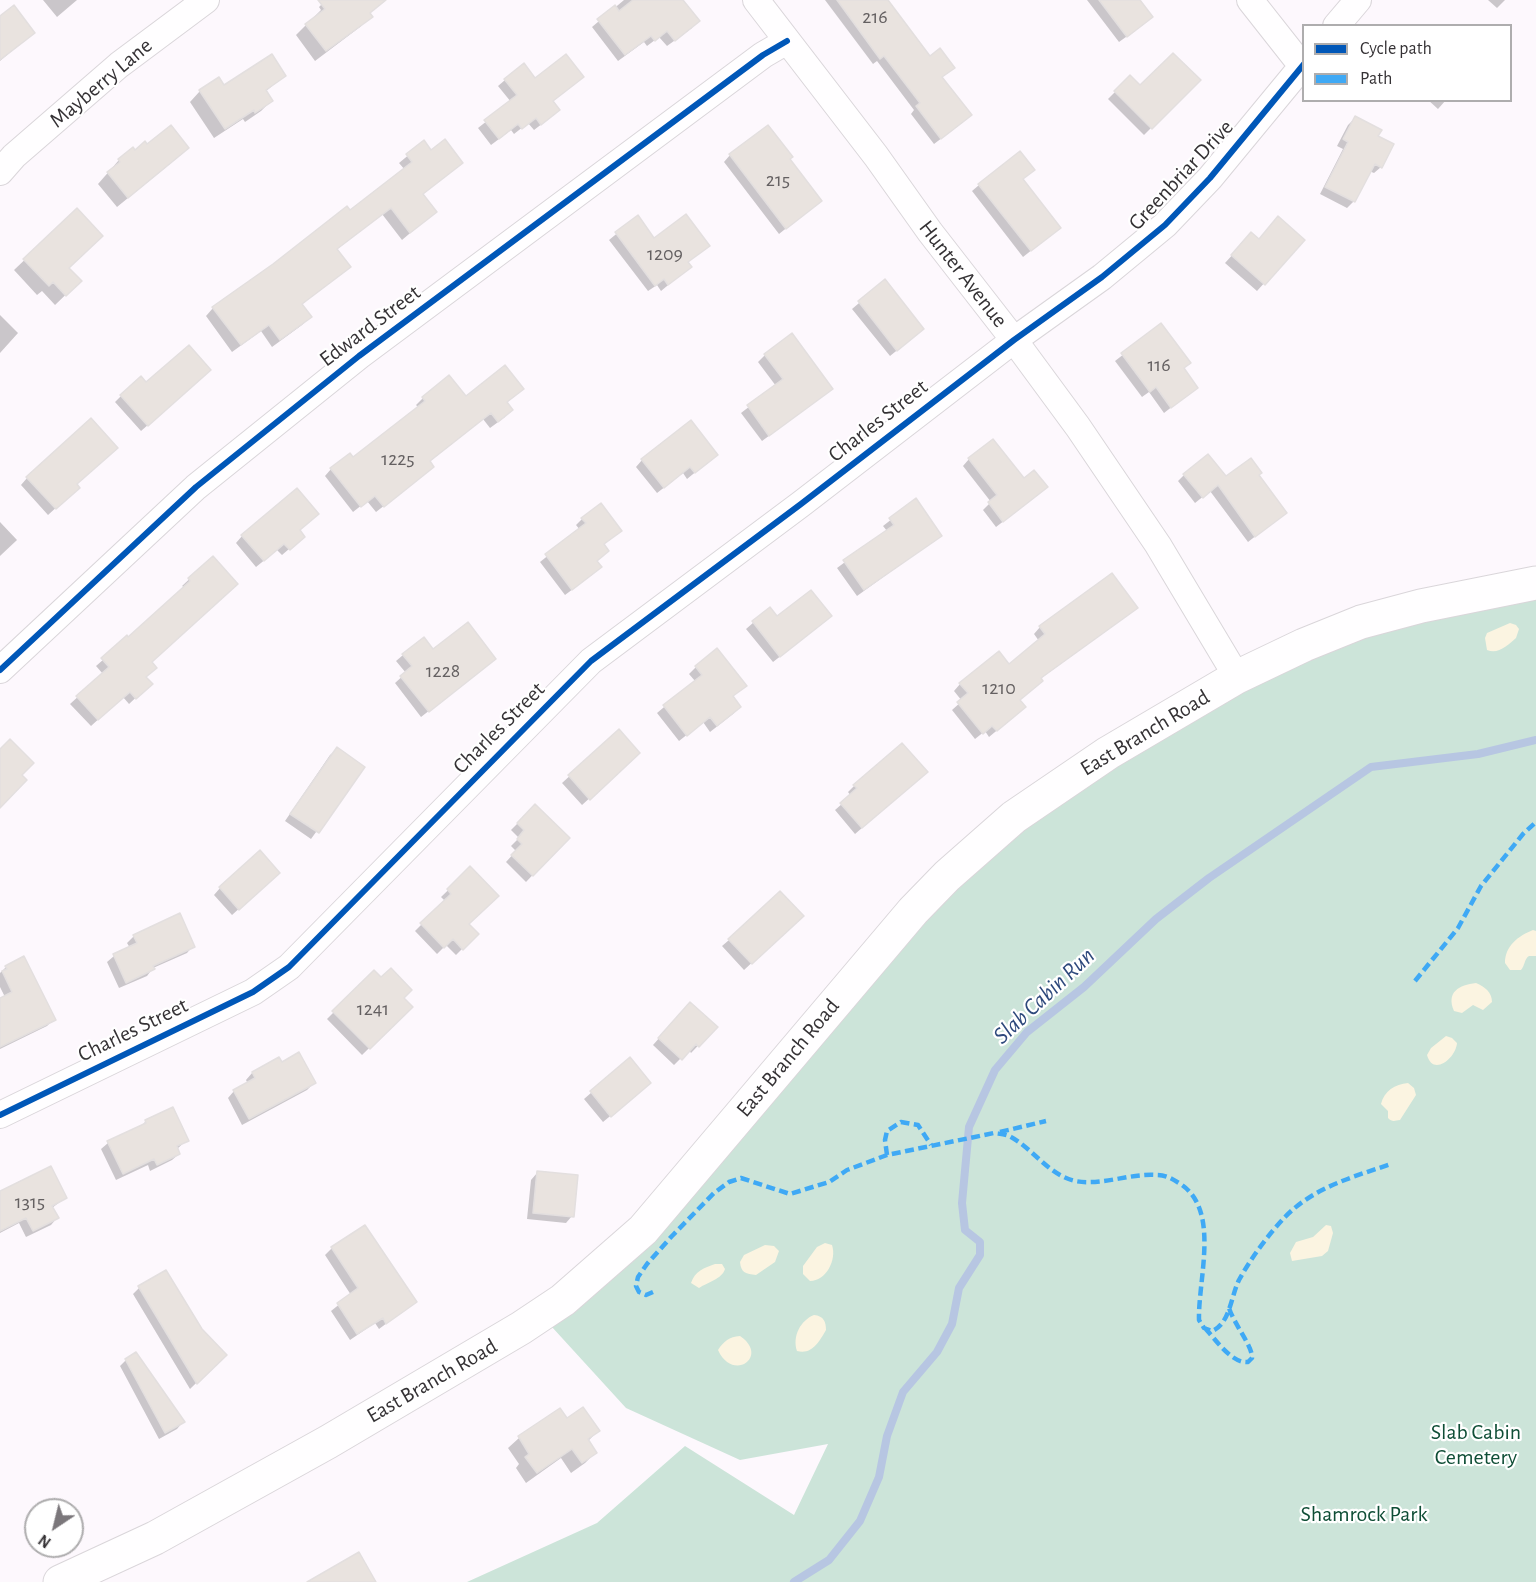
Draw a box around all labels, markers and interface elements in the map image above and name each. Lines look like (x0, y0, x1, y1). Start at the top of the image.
house number: 216 (862, 5, 888, 29)
legend (1302, 24, 1512, 102)
street label: Mayberry Lane (44, 32, 158, 134)
text: Cycle path (1360, 40, 1432, 58)
text: Path (1360, 70, 1392, 88)
street label: Greenbriar Drive (1123, 114, 1239, 236)
house number: 215 (766, 168, 790, 192)
street label: Hunter Avenue (913, 215, 1013, 333)
house number: 1209 (647, 242, 683, 266)
street label: Edward Street (314, 279, 426, 373)
house number: 116 (1147, 353, 1171, 377)
street label: Charles Street (823, 374, 933, 468)
house number: 1225 (381, 447, 415, 471)
house number: 1228 (426, 659, 460, 683)
house number: 1210 (982, 676, 1016, 700)
street label: Charles Street (448, 677, 550, 779)
street label: East Branch Road (1076, 684, 1214, 782)
water label: Slab Cabin Run (987, 942, 1101, 1050)
street label: Charles Street (74, 992, 192, 1068)
street label: East Branch Road (731, 994, 845, 1122)
house number: 1241 (357, 997, 389, 1021)
house number: 1315 (15, 1190, 45, 1214)
street label: East Branch Road (362, 1333, 502, 1429)
park label: Slab Cabin Cemetery (1431, 1419, 1521, 1470)
north arrow (24, 1498, 84, 1558)
park label: Shamrock Park (1301, 1501, 1427, 1527)
text: N (36, 1531, 54, 1551)

